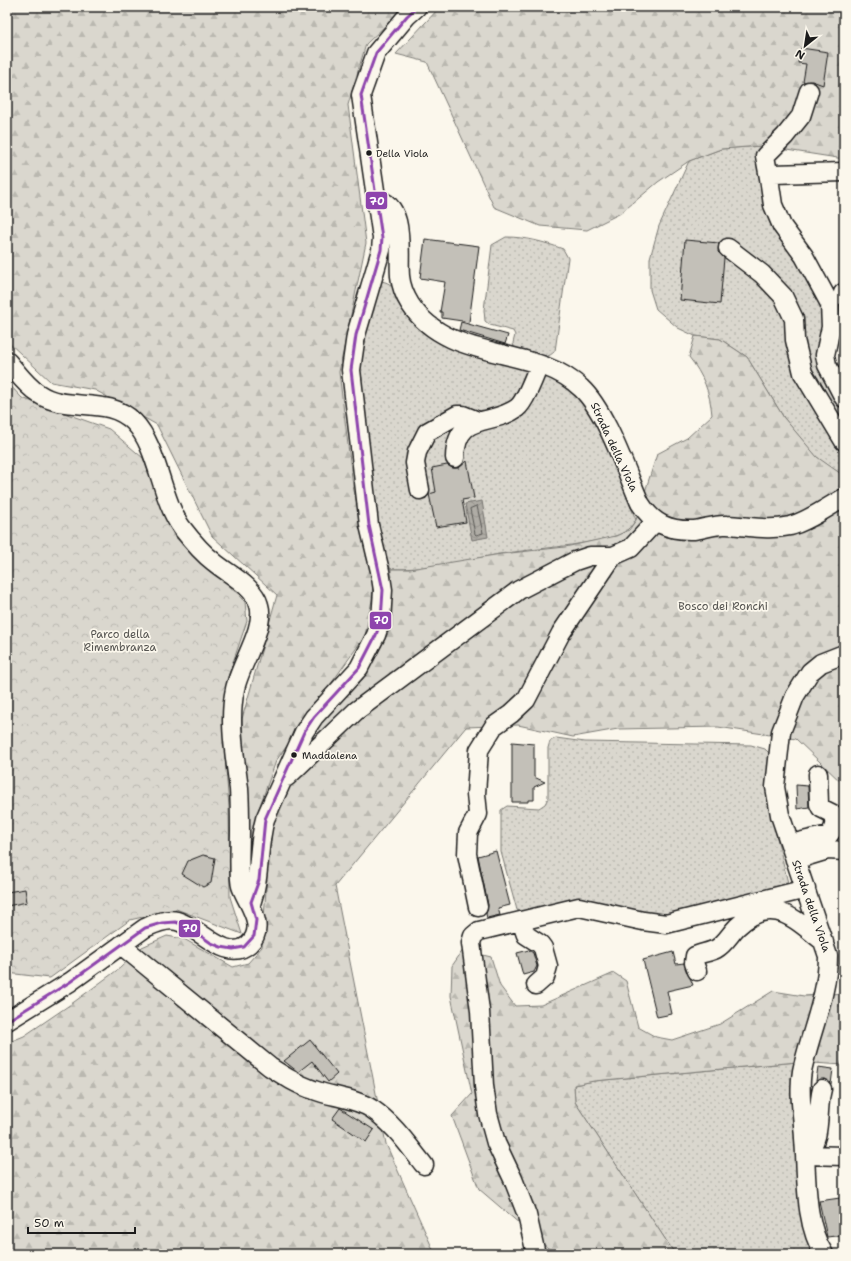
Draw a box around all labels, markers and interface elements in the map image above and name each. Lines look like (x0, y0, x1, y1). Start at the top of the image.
north arrow (785, 26, 825, 66)
text: N (792, 45, 808, 63)
place label: Della Viola (376, 147, 429, 160)
marker: Della Viola (364, 148, 374, 158)
line badge: 70 (365, 191, 388, 210)
text: 70 (369, 194, 385, 209)
street label: Strada della Viola (587, 400, 641, 494)
park label: Bosco dei Ronchi (678, 599, 768, 614)
line badge: 70 (369, 611, 392, 630)
text: 70 (373, 613, 389, 628)
park label: Parco della Rimembranza (84, 627, 157, 655)
place label: Maddalena (302, 749, 358, 762)
marker: Maddalena (289, 750, 299, 760)
street label: Strada della Viola (788, 858, 834, 954)
line badge: 70 (178, 919, 201, 938)
text: 70 (182, 921, 198, 936)
scale bar (28, 1209, 135, 1235)
text: 50 m (34, 1215, 64, 1231)

